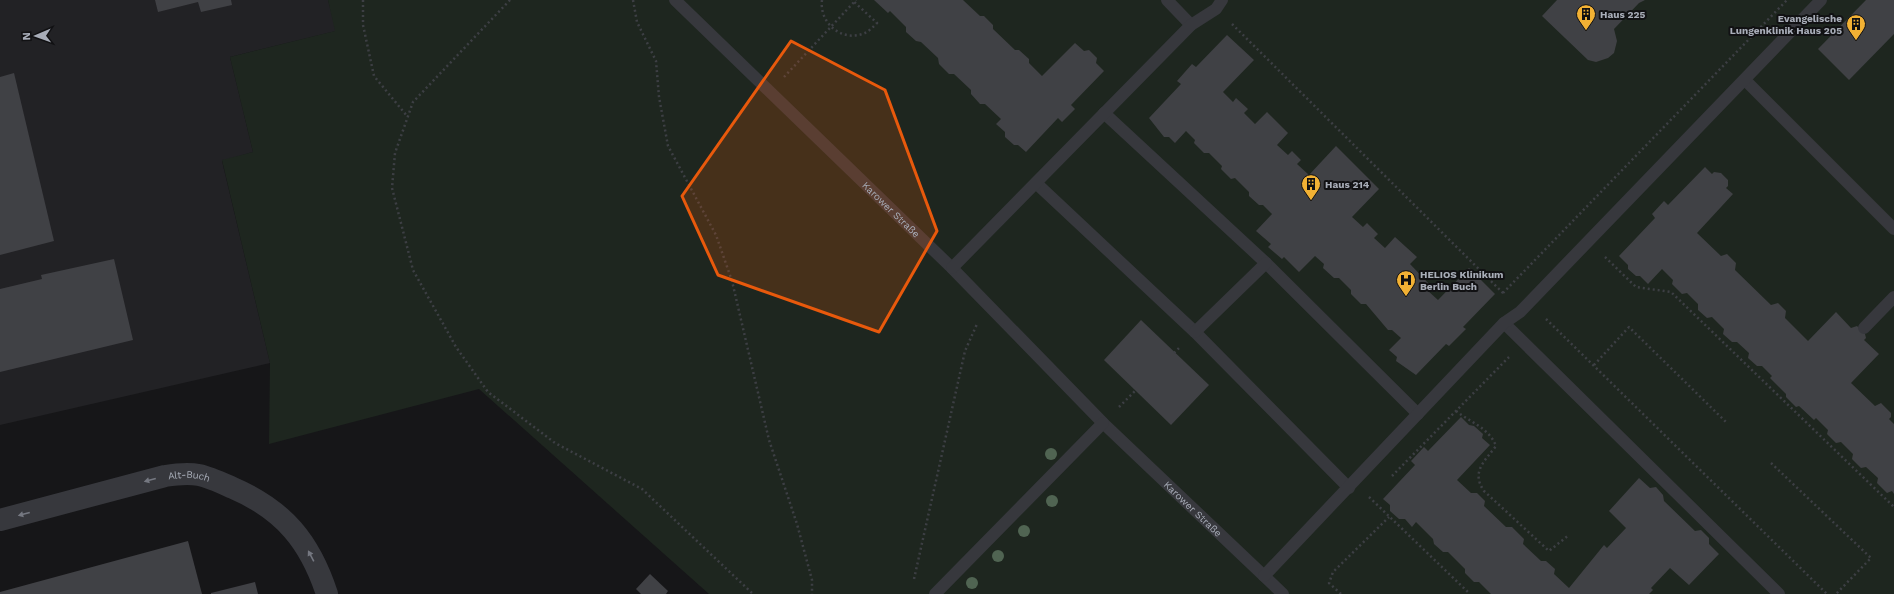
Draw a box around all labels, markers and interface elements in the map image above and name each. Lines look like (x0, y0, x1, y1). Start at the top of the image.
building icon: Haus 225 (1575, 3, 1597, 31)
place label: Haus 225 (1600, 9, 1645, 20)
place label: Evangelische Lungenklinik Haus 205 (1730, 13, 1842, 36)
building icon: Evangelische Lungenklinik Haus 205 (1845, 13, 1867, 41)
north arrow (16, 16, 56, 56)
text: N (20, 32, 33, 41)
building icon: Haus 214 (1300, 173, 1322, 201)
street label: Karower Straße (860, 179, 922, 240)
place label: Haus 214 (1325, 179, 1370, 190)
hospital icon: HELIOS Klinikum Berlin Buch (1395, 269, 1417, 297)
place label: HELIOS Klinikum Berlin Buch (1420, 269, 1504, 292)
street label: Alt-Buch (167, 468, 212, 483)
one-way arrow (144, 477, 156, 483)
street label: Karower Straße (1162, 479, 1224, 539)
one-way arrow (18, 511, 30, 517)
one-way arrow (308, 551, 315, 562)

